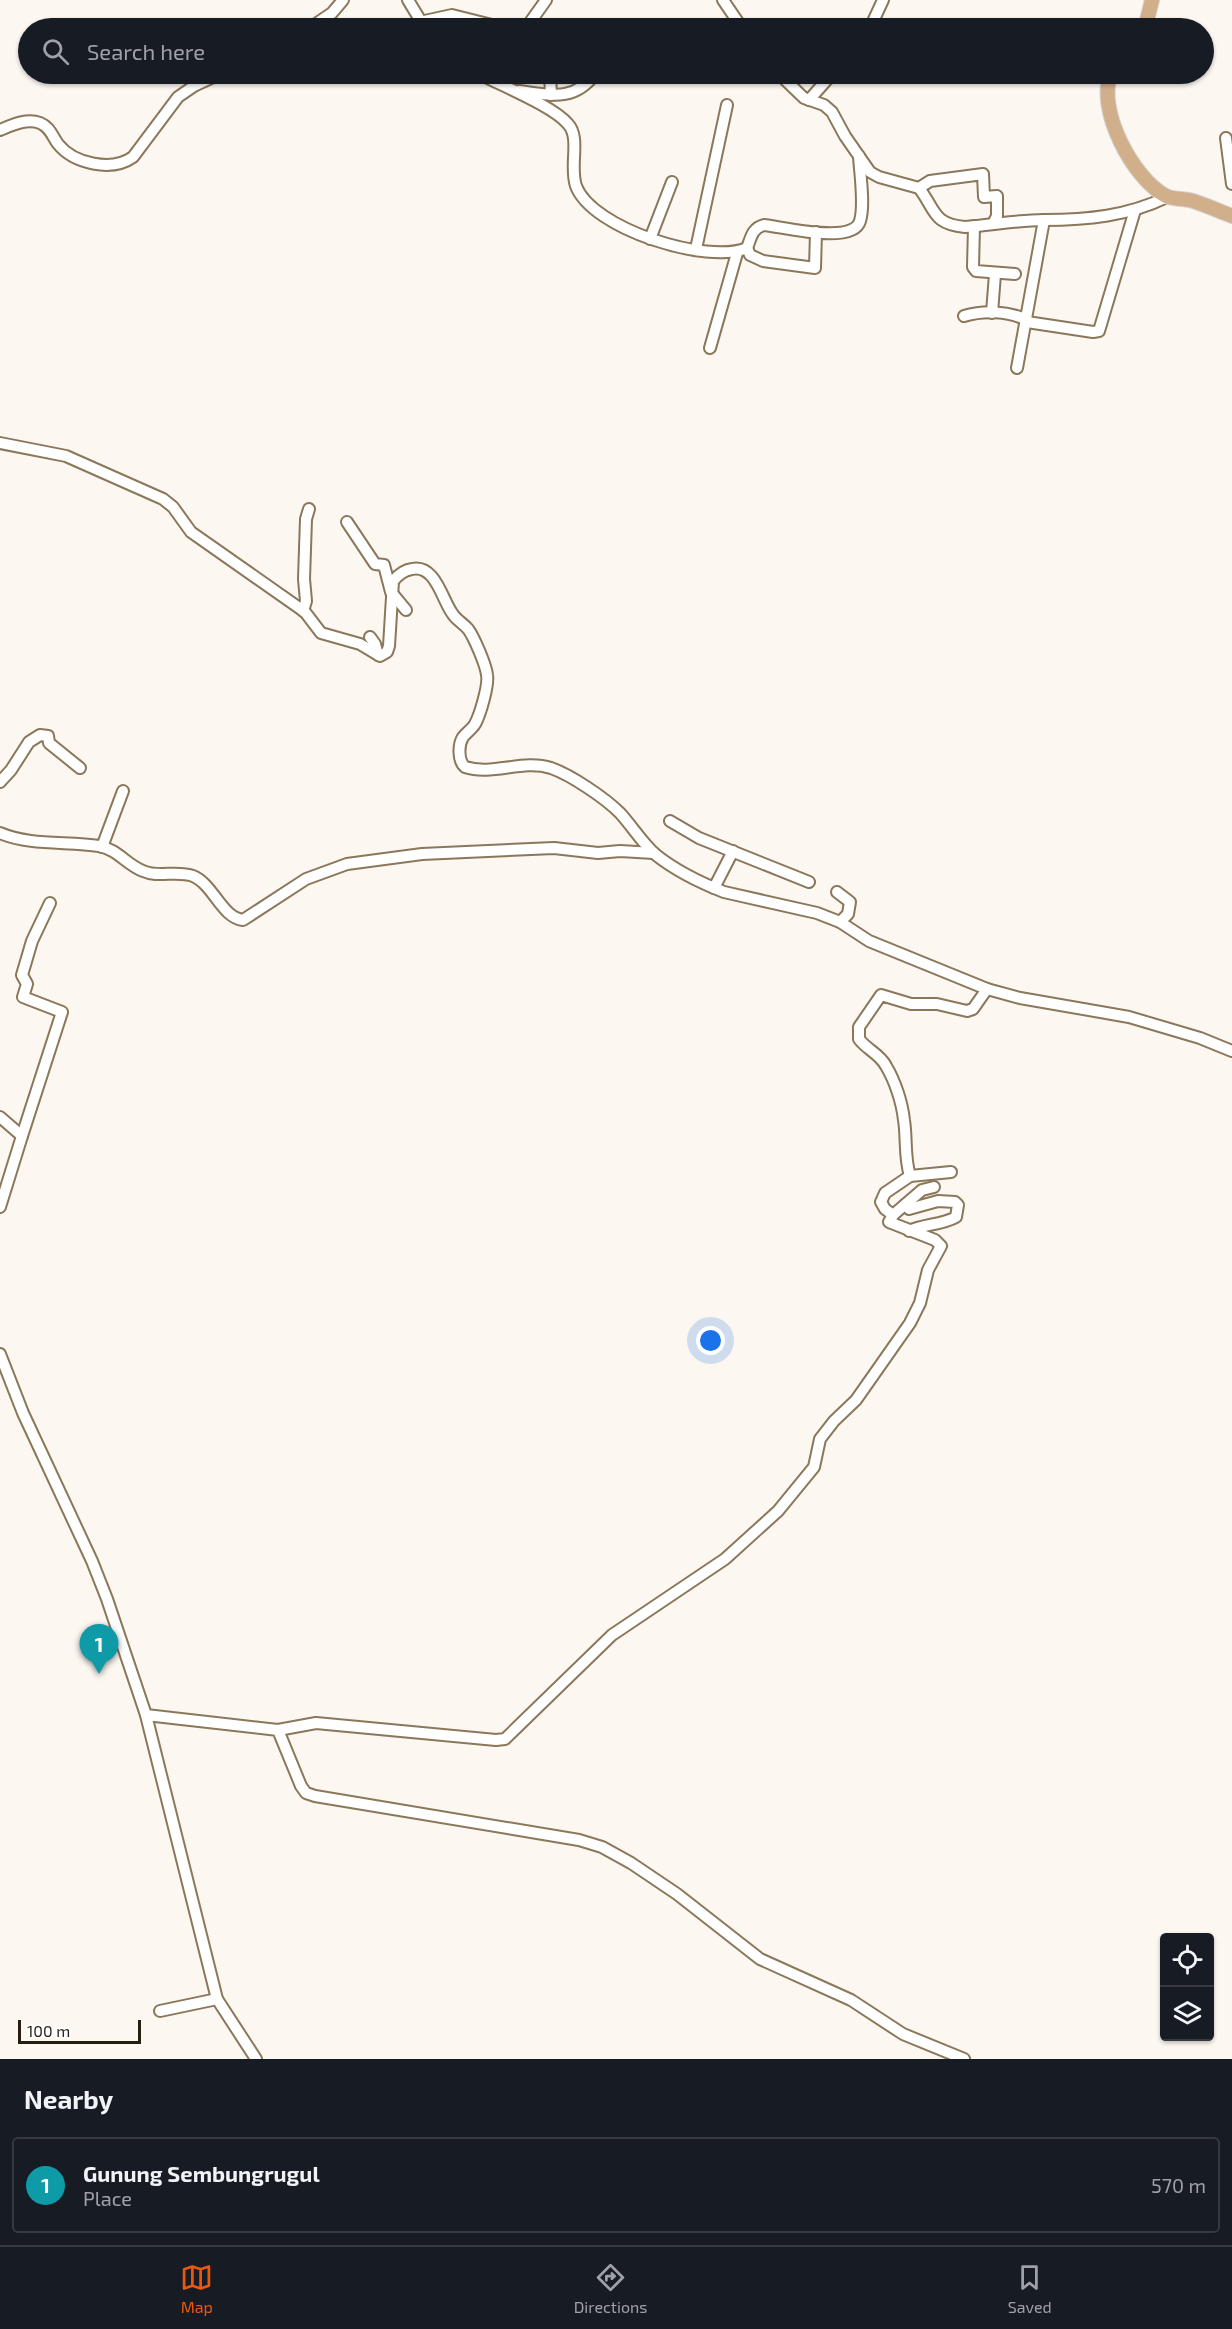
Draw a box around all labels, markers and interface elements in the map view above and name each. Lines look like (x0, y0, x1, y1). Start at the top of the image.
search box (18, 18, 1214, 84)
icon: search (39, 35, 72, 68)
text: Search here (87, 38, 205, 64)
your location (696, 1326, 725, 1355)
pin: 1 (80, 1624, 118, 1674)
map controls (1160, 1933, 1214, 2041)
button: locate (1160, 1933, 1214, 1987)
button: layers (1160, 1987, 1214, 2041)
scale bar (18, 2017, 141, 2044)
text: 100 m (27, 2021, 70, 2040)
text: Nearby (24, 2083, 113, 2114)
text: Gunung Sembungrugul (83, 2160, 320, 2186)
text: 1 (41, 2173, 50, 2197)
text: 570 m (1151, 2173, 1206, 2197)
text: Place (83, 2186, 132, 2210)
tab: Map (180, 2261, 213, 2316)
tab: Directions (574, 2261, 647, 2316)
tab: Saved (1008, 2261, 1052, 2316)

